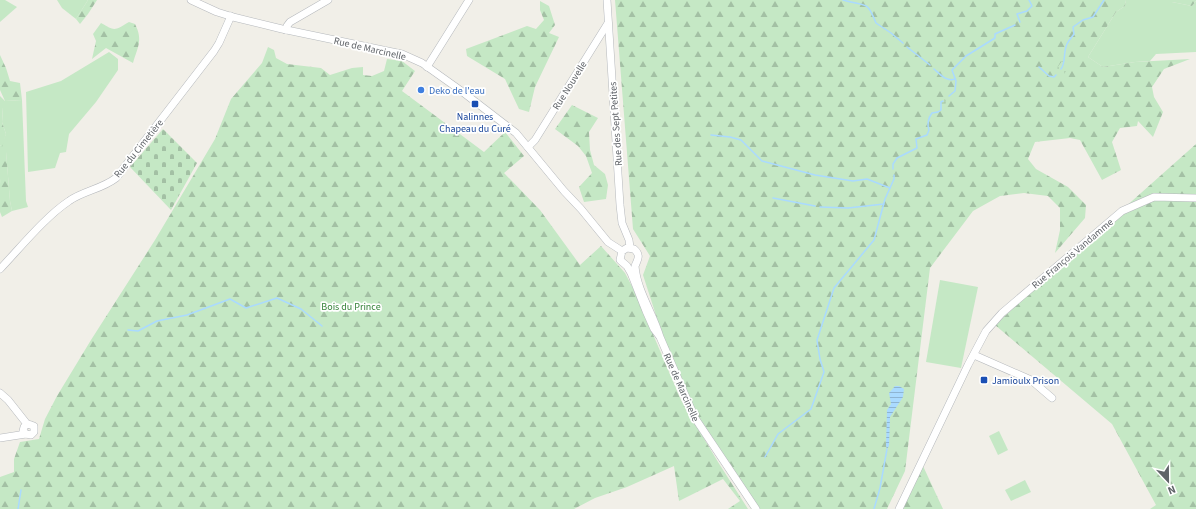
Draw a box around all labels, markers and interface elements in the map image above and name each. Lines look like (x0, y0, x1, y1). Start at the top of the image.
street label: Rue de Marcinelle (332, 34, 407, 64)
street label: Rue Nouvelle (549, 58, 590, 113)
street label: Rue des Sept Petites (606, 81, 626, 167)
place label: Deko de l'eau (429, 84, 485, 98)
marker: Deko de l'eau (416, 85, 426, 95)
marker: Nalinnes Chapeau du Curé (470, 99, 480, 109)
place label: Nalinnes Chapeau du Curé (439, 110, 511, 136)
street label: Rue du Cimetière (111, 116, 167, 181)
street label: Rue François Vandamme (1029, 215, 1116, 292)
park label: Bois du Prince (321, 300, 381, 314)
street label: Rue de Marcinelle (660, 351, 703, 424)
place label: Jamioulx Prison (992, 374, 1059, 388)
marker: Jamioulx Prison (979, 375, 989, 385)
north arrow (1148, 461, 1188, 501)
text: N (1165, 481, 1178, 498)

